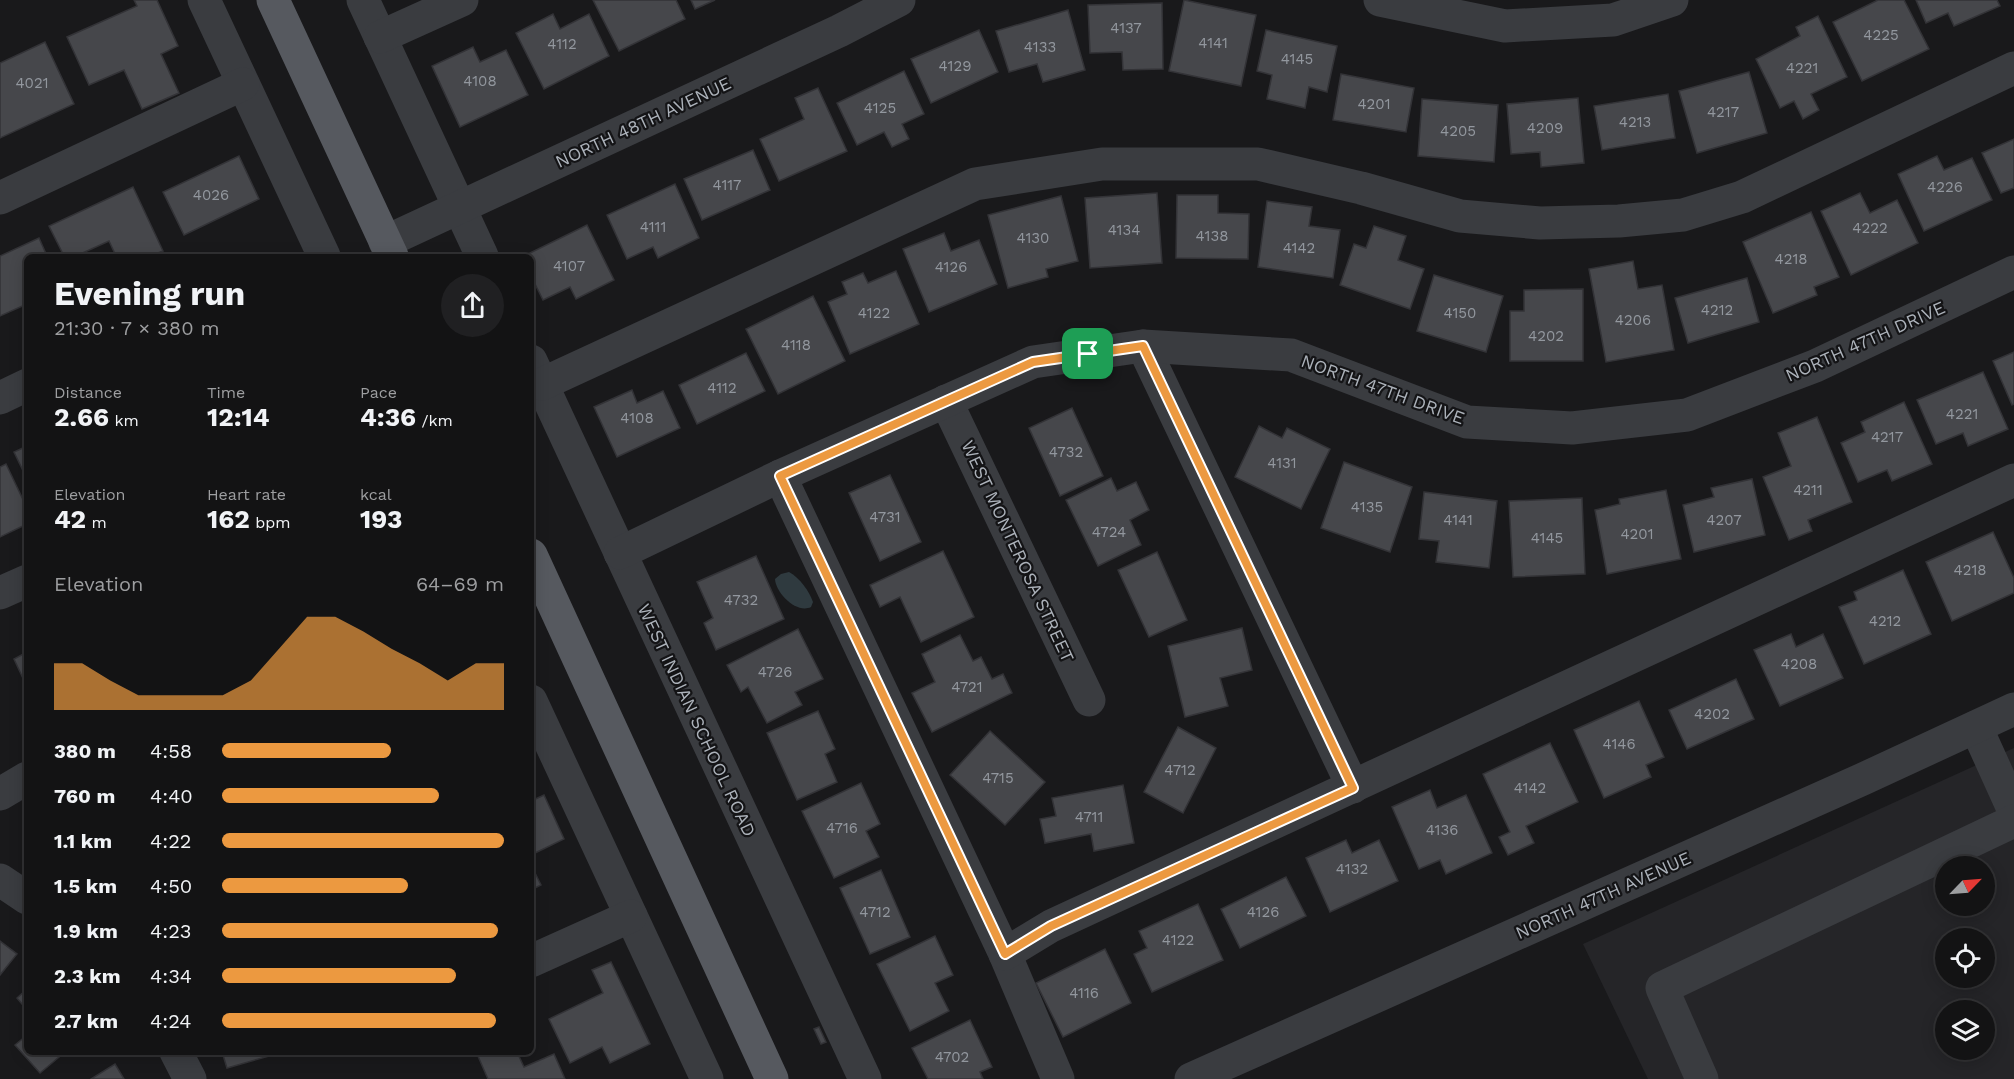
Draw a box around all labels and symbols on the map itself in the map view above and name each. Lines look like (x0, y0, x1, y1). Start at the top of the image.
house number: 4137 (1110, 19, 1142, 37)
house number: 4225 (1863, 26, 1899, 44)
house number: 4141 (1198, 34, 1228, 52)
house number: 4112 (547, 35, 577, 53)
house number: 4133 (1024, 38, 1056, 56)
house number: 4145 (1281, 50, 1313, 68)
house number: 4129 (939, 57, 971, 75)
house number: 4221 (1786, 59, 1818, 77)
house number: 4108 (463, 72, 497, 90)
street label: NORTH 48TH AVENUE (552, 72, 734, 172)
house number: 4021 (15, 74, 49, 92)
house number: 4201 (1357, 95, 1391, 113)
house number: 4125 (864, 99, 896, 117)
house number: 4217 (1707, 103, 1739, 121)
house number: 4213 (1619, 113, 1651, 131)
house number: 4209 (1527, 119, 1563, 137)
house number: 4205 (1440, 122, 1476, 140)
house number: 4117 (712, 176, 742, 194)
house number: 4226 (1927, 178, 1963, 196)
house number: 4026 (193, 186, 229, 204)
house number: 4111 (640, 218, 666, 236)
house number: 4222 (1852, 219, 1888, 237)
house number: 4134 (1108, 221, 1140, 239)
house number: 4138 (1196, 227, 1228, 245)
house number: 4130 (1017, 229, 1049, 247)
house number: 4142 (1283, 239, 1315, 257)
house number: 4218 (1774, 250, 1808, 268)
house number: 4107 (553, 257, 585, 275)
house number: 4126 (935, 258, 967, 276)
street label: NORTH 47TH DRIVE (1782, 296, 1948, 386)
house number: 4212 (1701, 301, 1733, 319)
house number: 4122 (858, 304, 890, 322)
house number: 4150 (1444, 304, 1476, 322)
house number: 4206 (1615, 311, 1651, 329)
house number: 4202 (1528, 327, 1564, 345)
pin (1062, 328, 1113, 379)
house number: 4118 (781, 336, 811, 354)
street label: NORTH 47TH DRIVE (1298, 350, 1468, 428)
house number: 4112 (707, 379, 737, 397)
house number: 4221 (1946, 405, 1978, 423)
house number: 4108 (620, 409, 654, 427)
house number: 4217 (1871, 428, 1903, 446)
street label: WEST MONTEROSA STREET (957, 437, 1079, 665)
house number: 4732 (1049, 443, 1083, 461)
house number: 4131 (1267, 454, 1297, 472)
house number: 4211 (1793, 481, 1823, 499)
house number: 4135 (1351, 498, 1383, 516)
house number: 4731 (869, 508, 901, 526)
house number: 4141 (1443, 511, 1473, 529)
house number: 4207 (1706, 511, 1742, 529)
house number: 4724 (1092, 523, 1126, 541)
house number: 4201 (1620, 525, 1654, 543)
house number: 4145 (1531, 529, 1563, 547)
house number: 4218 (1953, 561, 1987, 579)
house number: 4732 (724, 591, 758, 609)
street label: WEST INDIAN SCHOOL ROAD (634, 600, 760, 840)
house number: 4212 (1869, 612, 1901, 630)
house number: 4208 (1781, 655, 1817, 673)
house number: 4726 (758, 663, 792, 681)
house number: 4721 (951, 678, 983, 696)
house number: 4202 (1694, 705, 1730, 723)
house number: 4146 (1602, 735, 1636, 753)
house number: 4712 (1164, 761, 1196, 779)
house number: 4715 (982, 769, 1014, 787)
house number: 4142 (1514, 779, 1546, 797)
house number: 4711 (1075, 808, 1103, 826)
house number: 4716 (826, 819, 858, 837)
house number: 4136 (1426, 821, 1458, 839)
street label: NORTH 47TH AVENUE (1512, 847, 1694, 943)
north arrow (1935, 856, 1995, 916)
house number: 4132 (1336, 860, 1368, 878)
house number: 4712 (859, 903, 891, 921)
house number: 4126 (1247, 903, 1279, 921)
house number: 4122 (1162, 931, 1194, 949)
house number: 4116 (1069, 984, 1099, 1002)
house number: 4702 (935, 1048, 969, 1066)

